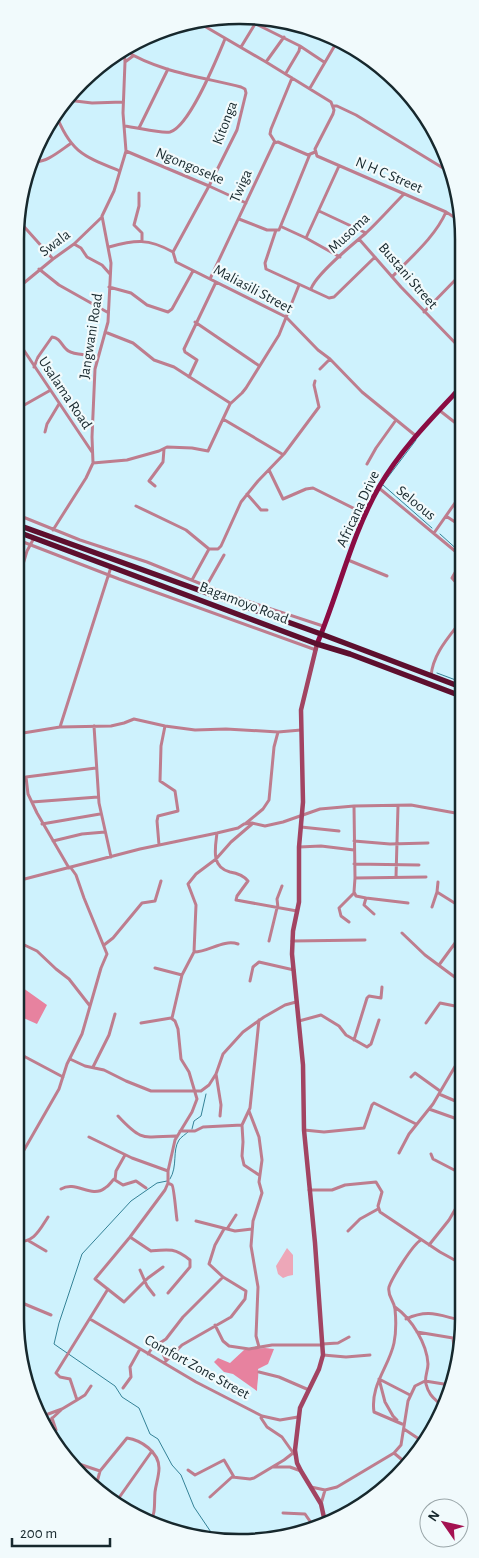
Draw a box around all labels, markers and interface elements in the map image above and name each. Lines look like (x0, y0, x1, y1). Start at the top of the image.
street label: Kitonga (210, 99, 240, 147)
street label: Ngongoseke (154, 145, 227, 187)
street label: N H C Street (353, 154, 425, 196)
street label: Twiga (227, 167, 255, 205)
street label: Musoma (325, 210, 373, 256)
street label: Swala (37, 227, 73, 259)
street label: Bustani Street (375, 240, 441, 312)
street label: Maliasili Street (211, 262, 295, 316)
street label: Jangwani Road (77, 292, 105, 380)
street label: Usalama Road (35, 354, 95, 432)
street label: Africana Drive (334, 468, 382, 550)
street label: Seloous (394, 483, 438, 523)
street label: Bagamoyo Road (197, 579, 291, 627)
street label: Comfort Zone Street (142, 1332, 252, 1402)
north arrow (419, 1498, 469, 1548)
text: N (426, 1508, 443, 1524)
scale bar (12, 1516, 110, 1548)
text: 200 m (20, 1526, 57, 1541)

